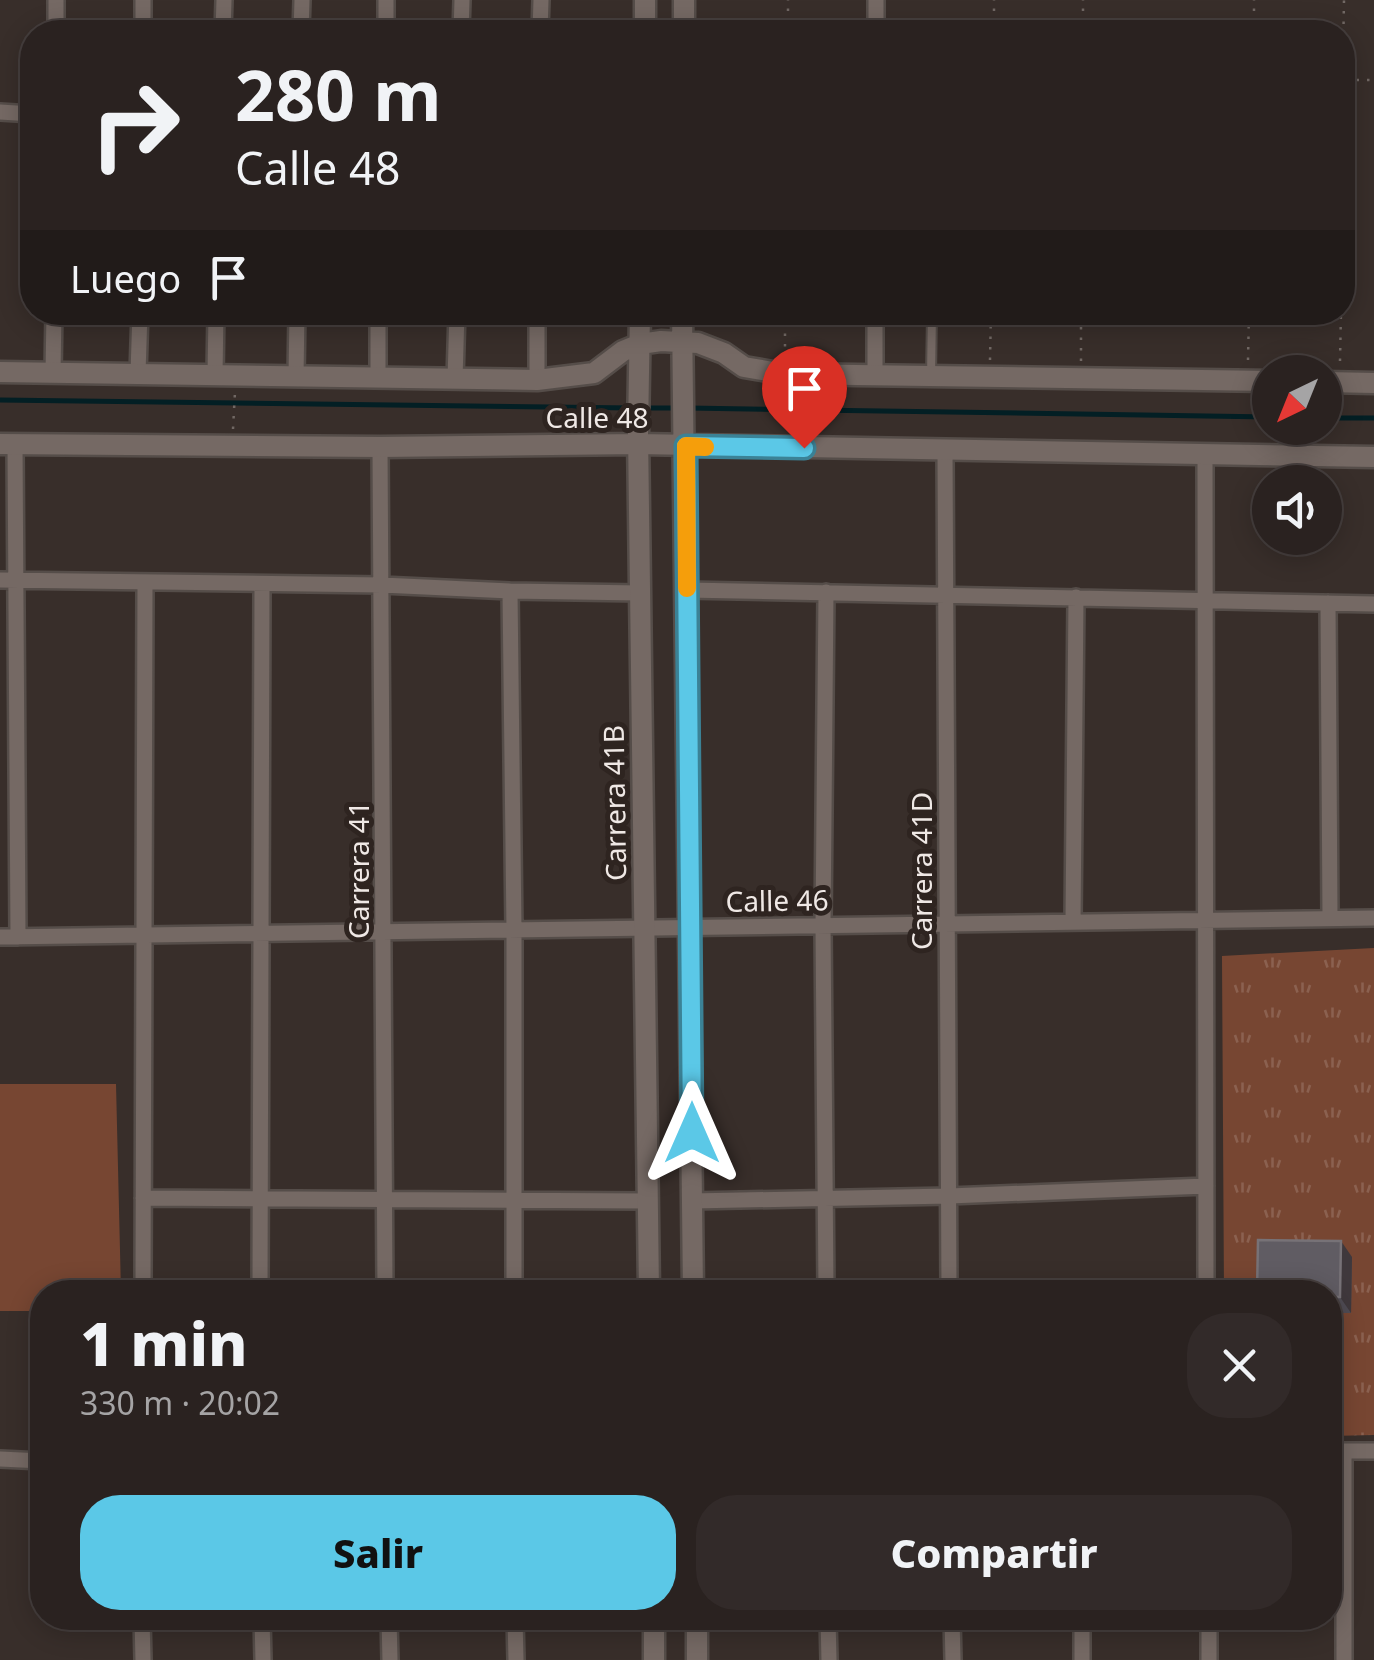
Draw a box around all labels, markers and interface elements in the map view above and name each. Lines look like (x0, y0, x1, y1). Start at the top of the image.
text: 280 m (235, 46, 442, 142)
icon: right (70, 60, 200, 190)
text: Calle 48 (235, 137, 400, 198)
icon: arrive (201, 250, 256, 305)
text: Luego (70, 252, 181, 304)
pin (762, 346, 847, 449)
north arrow (1252, 355, 1342, 445)
map controls (1252, 355, 1342, 555)
icon: arrive (777, 361, 832, 416)
street label: Calle 48 (546, 398, 648, 436)
button: sound (1252, 465, 1342, 555)
street label: Carrera 41B (594, 725, 634, 881)
street label: Carrera 41D (902, 792, 940, 950)
street label: Carrera 41 (339, 801, 377, 939)
street label: Calle 46 (725, 880, 829, 920)
position arrow (640, 1081, 744, 1185)
text: 1 min (80, 1302, 248, 1384)
button: close (1187, 1313, 1292, 1418)
text: 330 m · 20:02 (80, 1381, 280, 1424)
button: Salir (80, 1495, 676, 1610)
button: Compartir (696, 1495, 1292, 1610)

